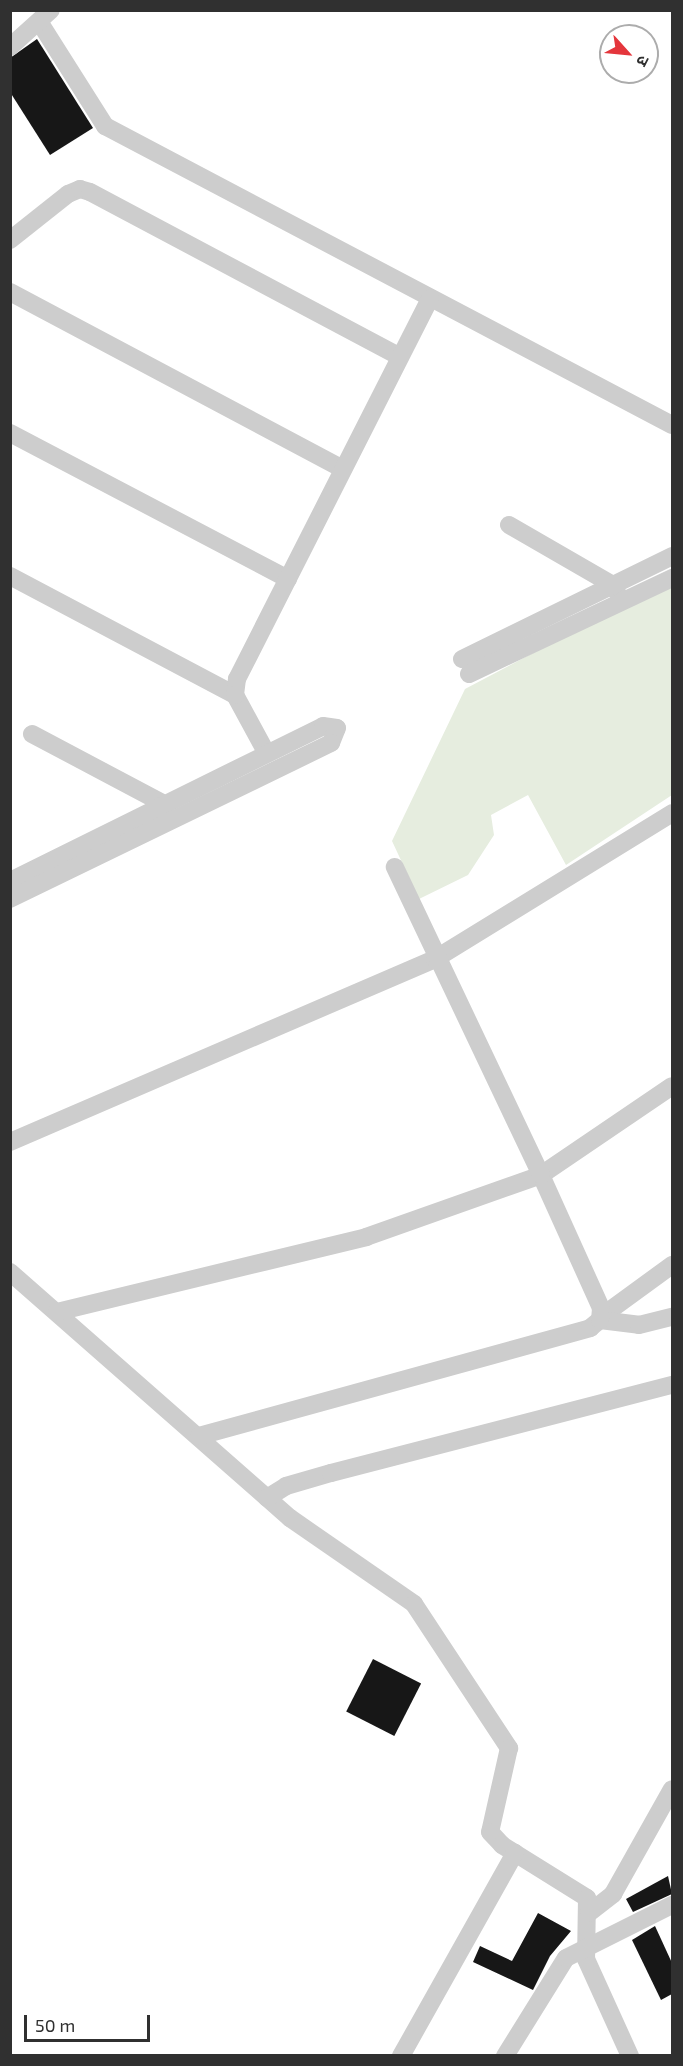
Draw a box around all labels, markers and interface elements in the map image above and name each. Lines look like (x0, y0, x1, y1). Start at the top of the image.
north arrow (599, 24, 659, 84)
text: उ (633, 53, 654, 70)
scale bar (27, 2003, 153, 2041)
text: 50 m (35, 2014, 75, 2036)

